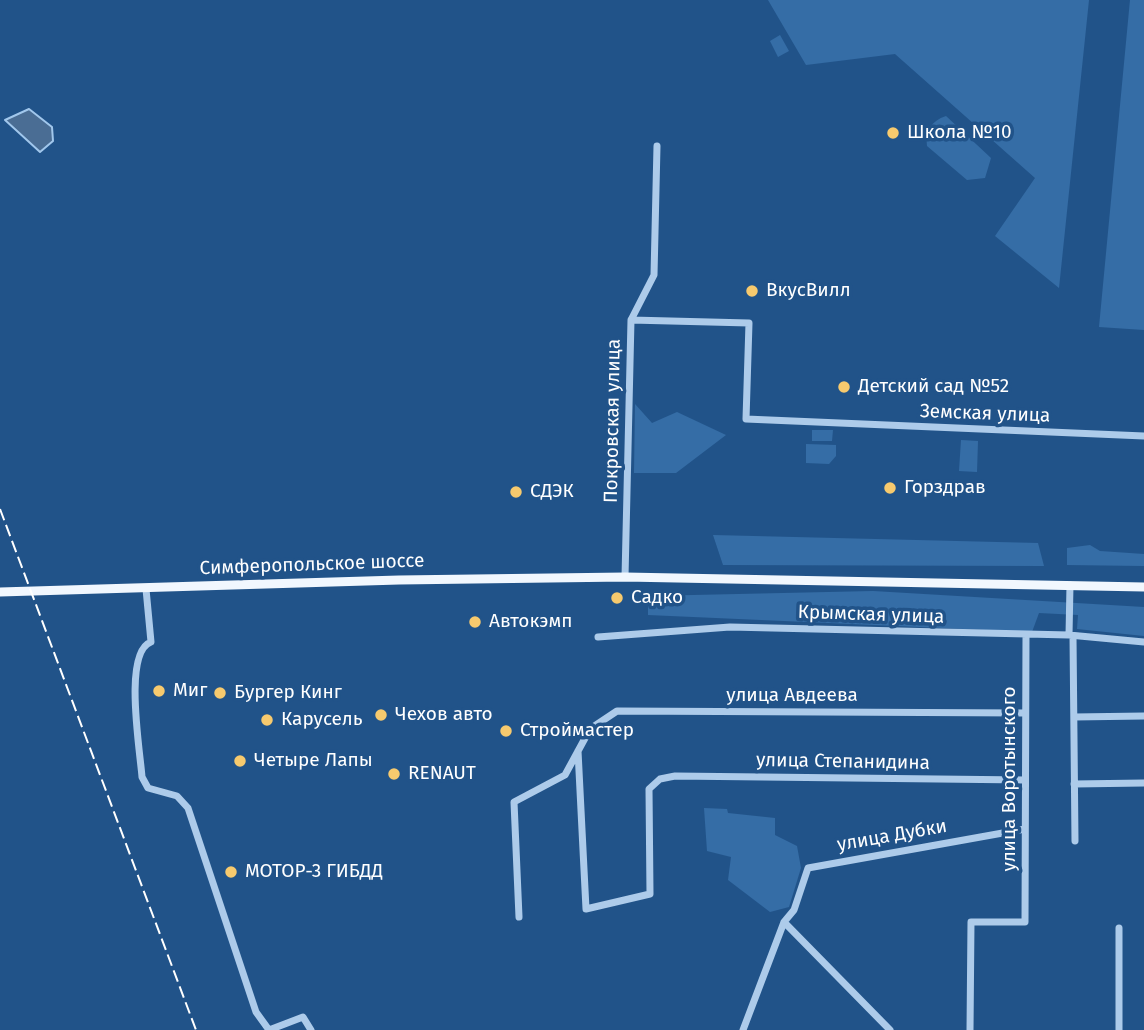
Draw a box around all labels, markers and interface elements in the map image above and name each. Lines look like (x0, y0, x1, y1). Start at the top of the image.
place label: Школа №10 (907, 122, 1012, 144)
marker: Школа №10 (885, 125, 901, 141)
place label: ВкусВилл (766, 280, 851, 302)
marker: ВкусВилл (744, 283, 760, 299)
street label: Покровская улица (600, 339, 626, 503)
place label: Детский сад №52 (858, 376, 1009, 398)
marker: Детский сад №52 (836, 379, 852, 395)
street label: Земская улица (919, 400, 1051, 428)
place label: Горздрав (904, 477, 986, 499)
marker: Горздрав (882, 480, 898, 496)
place label: СДЭК (530, 481, 574, 503)
marker: СДЭК (508, 484, 524, 500)
street label: Симферопольское шоссе (199, 550, 425, 580)
place label: Садко (631, 587, 683, 609)
marker: Садко (609, 590, 625, 606)
street label: Крымская улица (797, 601, 945, 629)
place label: Автокэмп (489, 611, 572, 633)
marker: Автокэмп (467, 614, 483, 630)
place label: Миг (173, 680, 207, 702)
place label: Бургер Кинг (234, 682, 342, 704)
marker: Миг (151, 683, 167, 699)
marker: Бургер Кинг (212, 685, 228, 701)
street label: улица Авдеева (726, 685, 858, 707)
street label: улица Воротынского (999, 687, 1021, 871)
place label: Чехов авто (395, 704, 493, 726)
marker: Чехов авто (373, 707, 389, 723)
place label: Карусель (281, 709, 362, 731)
marker: Карусель (259, 712, 275, 728)
place label: Строймастер (520, 720, 634, 742)
marker: Строймастер (498, 723, 514, 739)
street label: улица Степанидина (756, 749, 930, 775)
place label: Четыре Лапы (254, 750, 373, 772)
marker: Четыре Лапы (232, 753, 248, 769)
place label: RENAUT (408, 763, 476, 785)
marker: RENAUT (386, 766, 402, 782)
street label: улица Дубки (835, 815, 949, 857)
place label: МОТОР-3 ГИБДД (245, 861, 383, 883)
marker: МОТОР-3 ГИБДД (223, 864, 239, 880)

